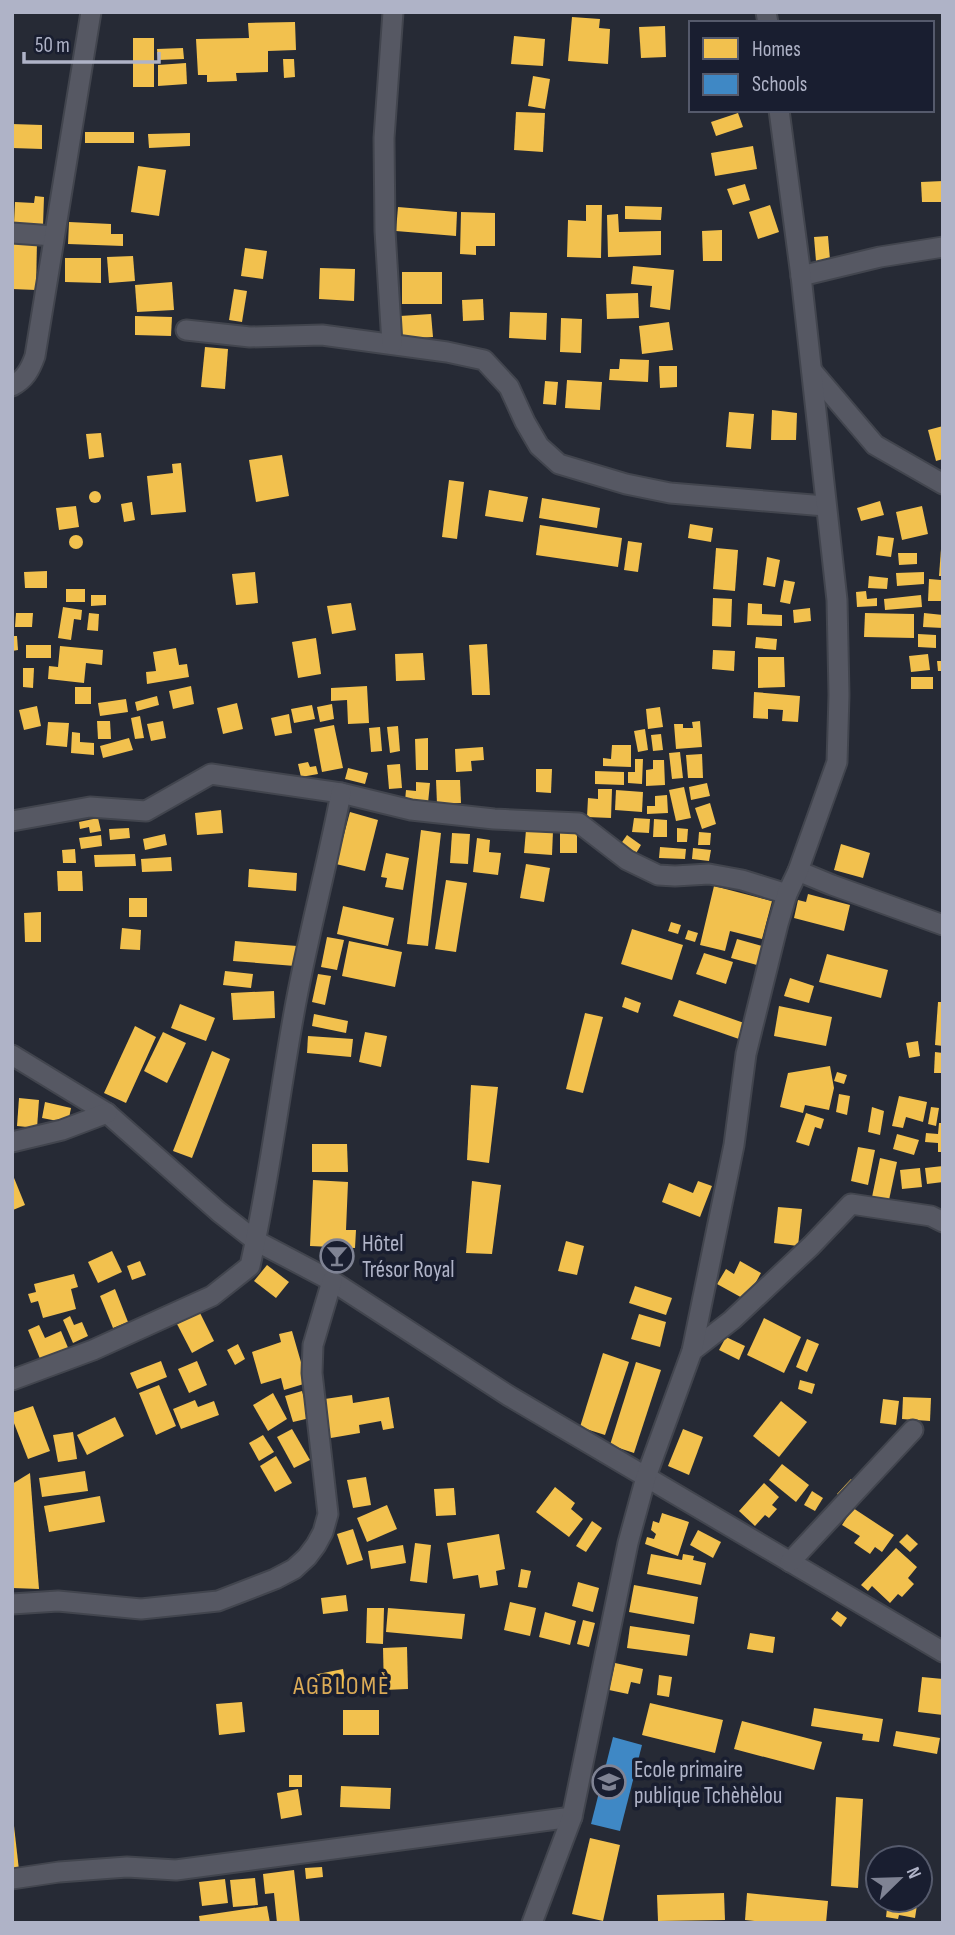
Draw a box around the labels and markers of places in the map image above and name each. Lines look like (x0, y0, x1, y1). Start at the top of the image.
place label: Hôtel Trésor Royal (362, 1230, 455, 1284)
bar icon: Hôtel Trésor Royal (318, 1237, 356, 1275)
place label: Ecole primaire publique Tchèhèlou (634, 1756, 782, 1810)
school or university icon: Ecole primaire publique Tchèhèlou (590, 1763, 628, 1801)

